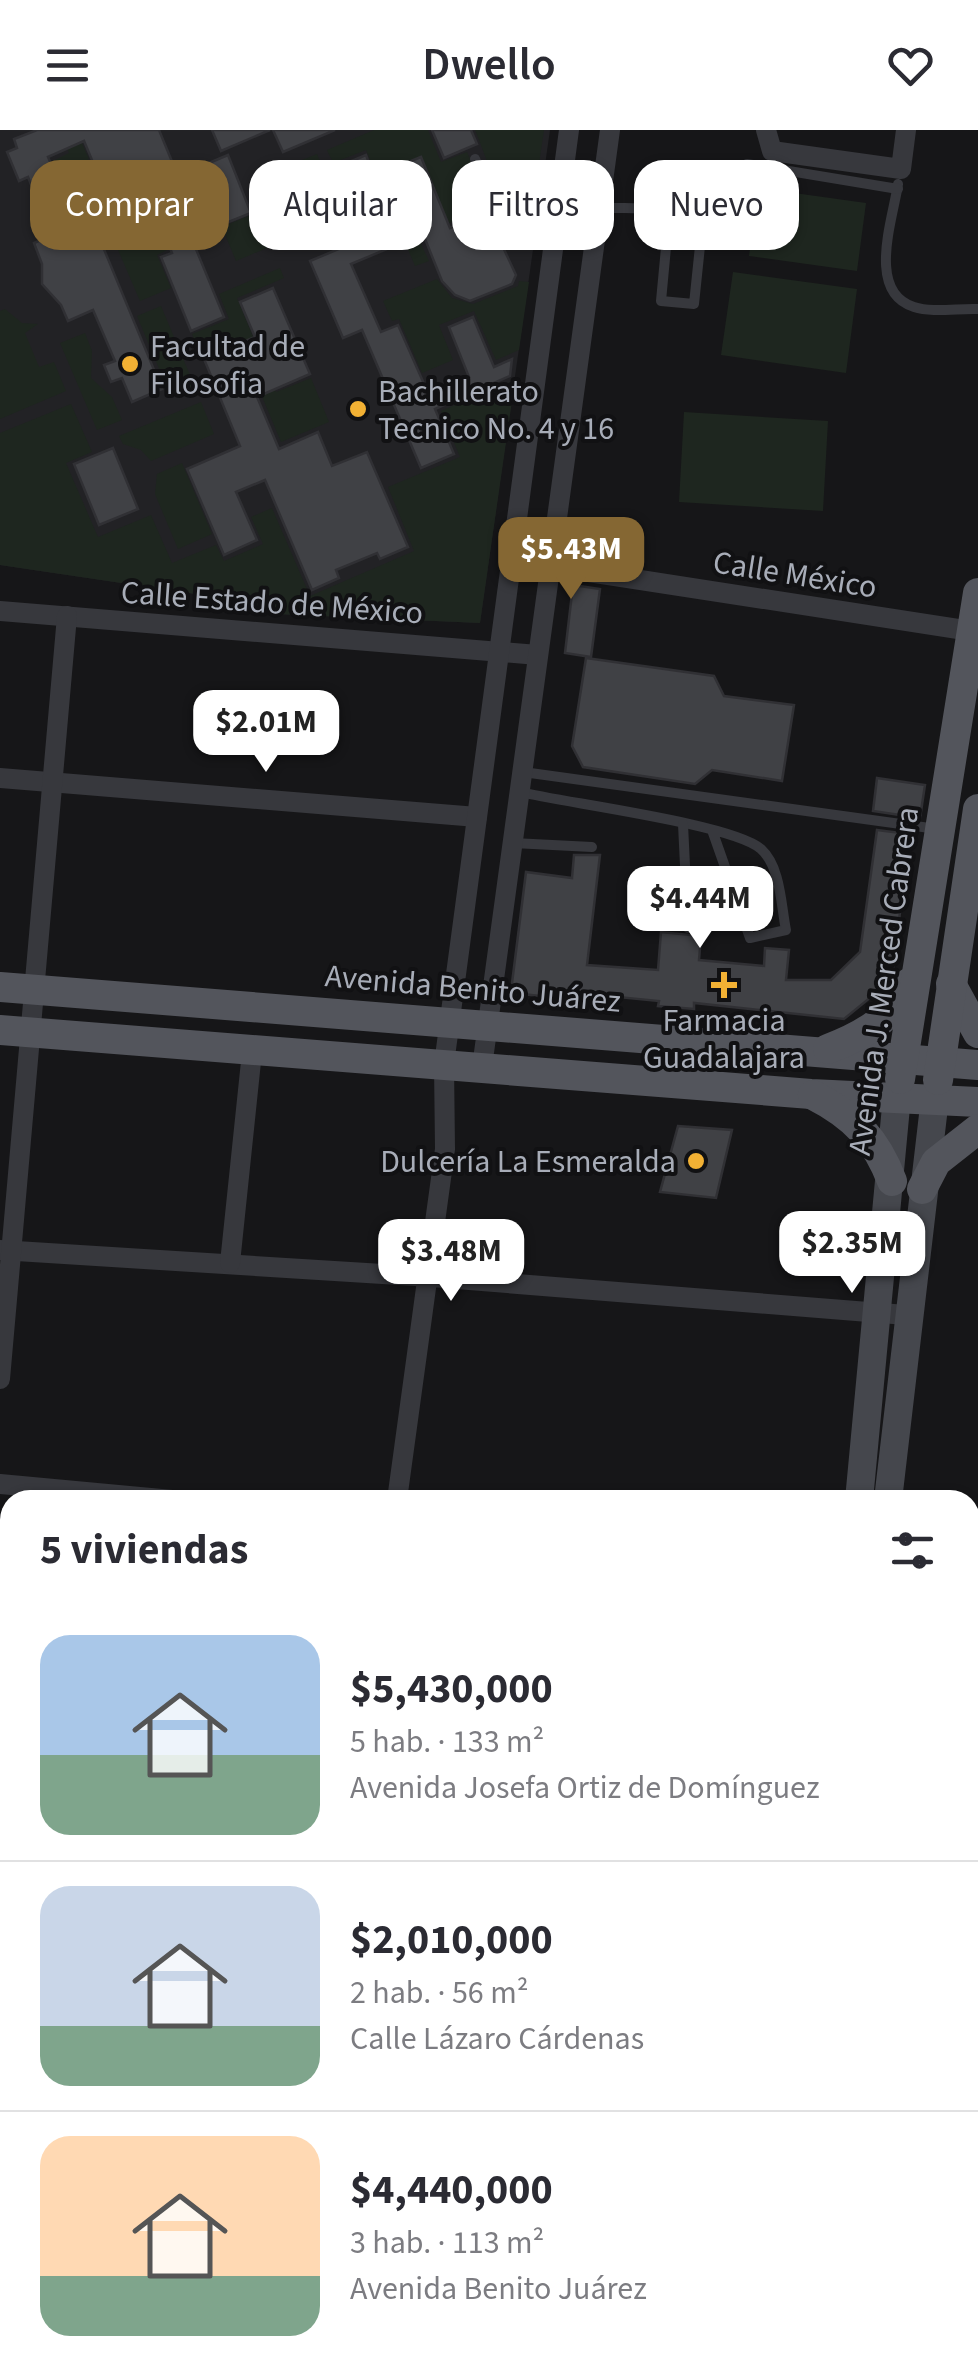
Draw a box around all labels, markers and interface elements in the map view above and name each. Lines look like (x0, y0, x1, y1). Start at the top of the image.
text: Dwello (422, 33, 556, 97)
icon: menu (40, 38, 95, 93)
icon: heart (883, 38, 938, 93)
chip: Comprar (30, 160, 229, 250)
chip: Alquilar (249, 160, 432, 250)
chip: Filtros (452, 160, 614, 250)
chip: Nuevo (634, 160, 799, 250)
place label: Facultad de Filosofia (150, 324, 305, 407)
marker: Facultad de Filosofia (119, 353, 141, 375)
place label: Bachillerato Tecnico No. 4 y 16 (378, 369, 614, 452)
marker: Bachillerato Tecnico No. 4 y 16 (347, 398, 369, 420)
pin: $5.43M (490, 517, 652, 602)
text: $5.43M (520, 526, 622, 572)
street label: Calle México (710, 539, 880, 611)
street label: Calle Estado de México (119, 569, 425, 637)
pin: $2.01M (185, 690, 347, 775)
text: $2.01M (215, 699, 317, 745)
street label: Avenida J. Merced Cabrera (837, 804, 931, 1158)
pin: $4.44M (619, 866, 781, 951)
text: $4.44M (649, 875, 751, 921)
street label: Avenida Benito Juárez (323, 953, 623, 1025)
marker: Farmacia Guadalajara (713, 974, 735, 996)
place label: Farmacia Guadalajara (643, 998, 805, 1081)
place label: Dulcería La Esmeralda (380, 1139, 676, 1185)
marker: Dulcería La Esmeralda (685, 1150, 707, 1172)
pin: $2.35M (771, 1211, 933, 1296)
pin: $3.48M (370, 1219, 532, 1304)
text: $2.35M (801, 1220, 903, 1266)
text: $3.48M (400, 1228, 502, 1274)
text: 5 viviendas (40, 1520, 248, 1580)
icon: filters (885, 1523, 940, 1578)
text: $5,430,000 (350, 1659, 553, 1719)
icon: home (120, 1675, 240, 1795)
text: 5 hab. · 133 m² (350, 1719, 544, 1765)
text: Avenida Josefa Ortiz de Domínguez (350, 1765, 820, 1811)
text: $2,010,000 (350, 1910, 553, 1970)
icon: home (120, 1926, 240, 2046)
text: 2 hab. · 56 m² (350, 1970, 528, 2016)
text: Calle Lázaro Cárdenas (350, 2016, 644, 2062)
text: $4,440,000 (350, 2160, 553, 2220)
icon: home (120, 2176, 240, 2296)
text: 3 hab. · 113 m² (350, 2220, 544, 2266)
text: Avenida Benito Juárez (350, 2266, 647, 2312)

